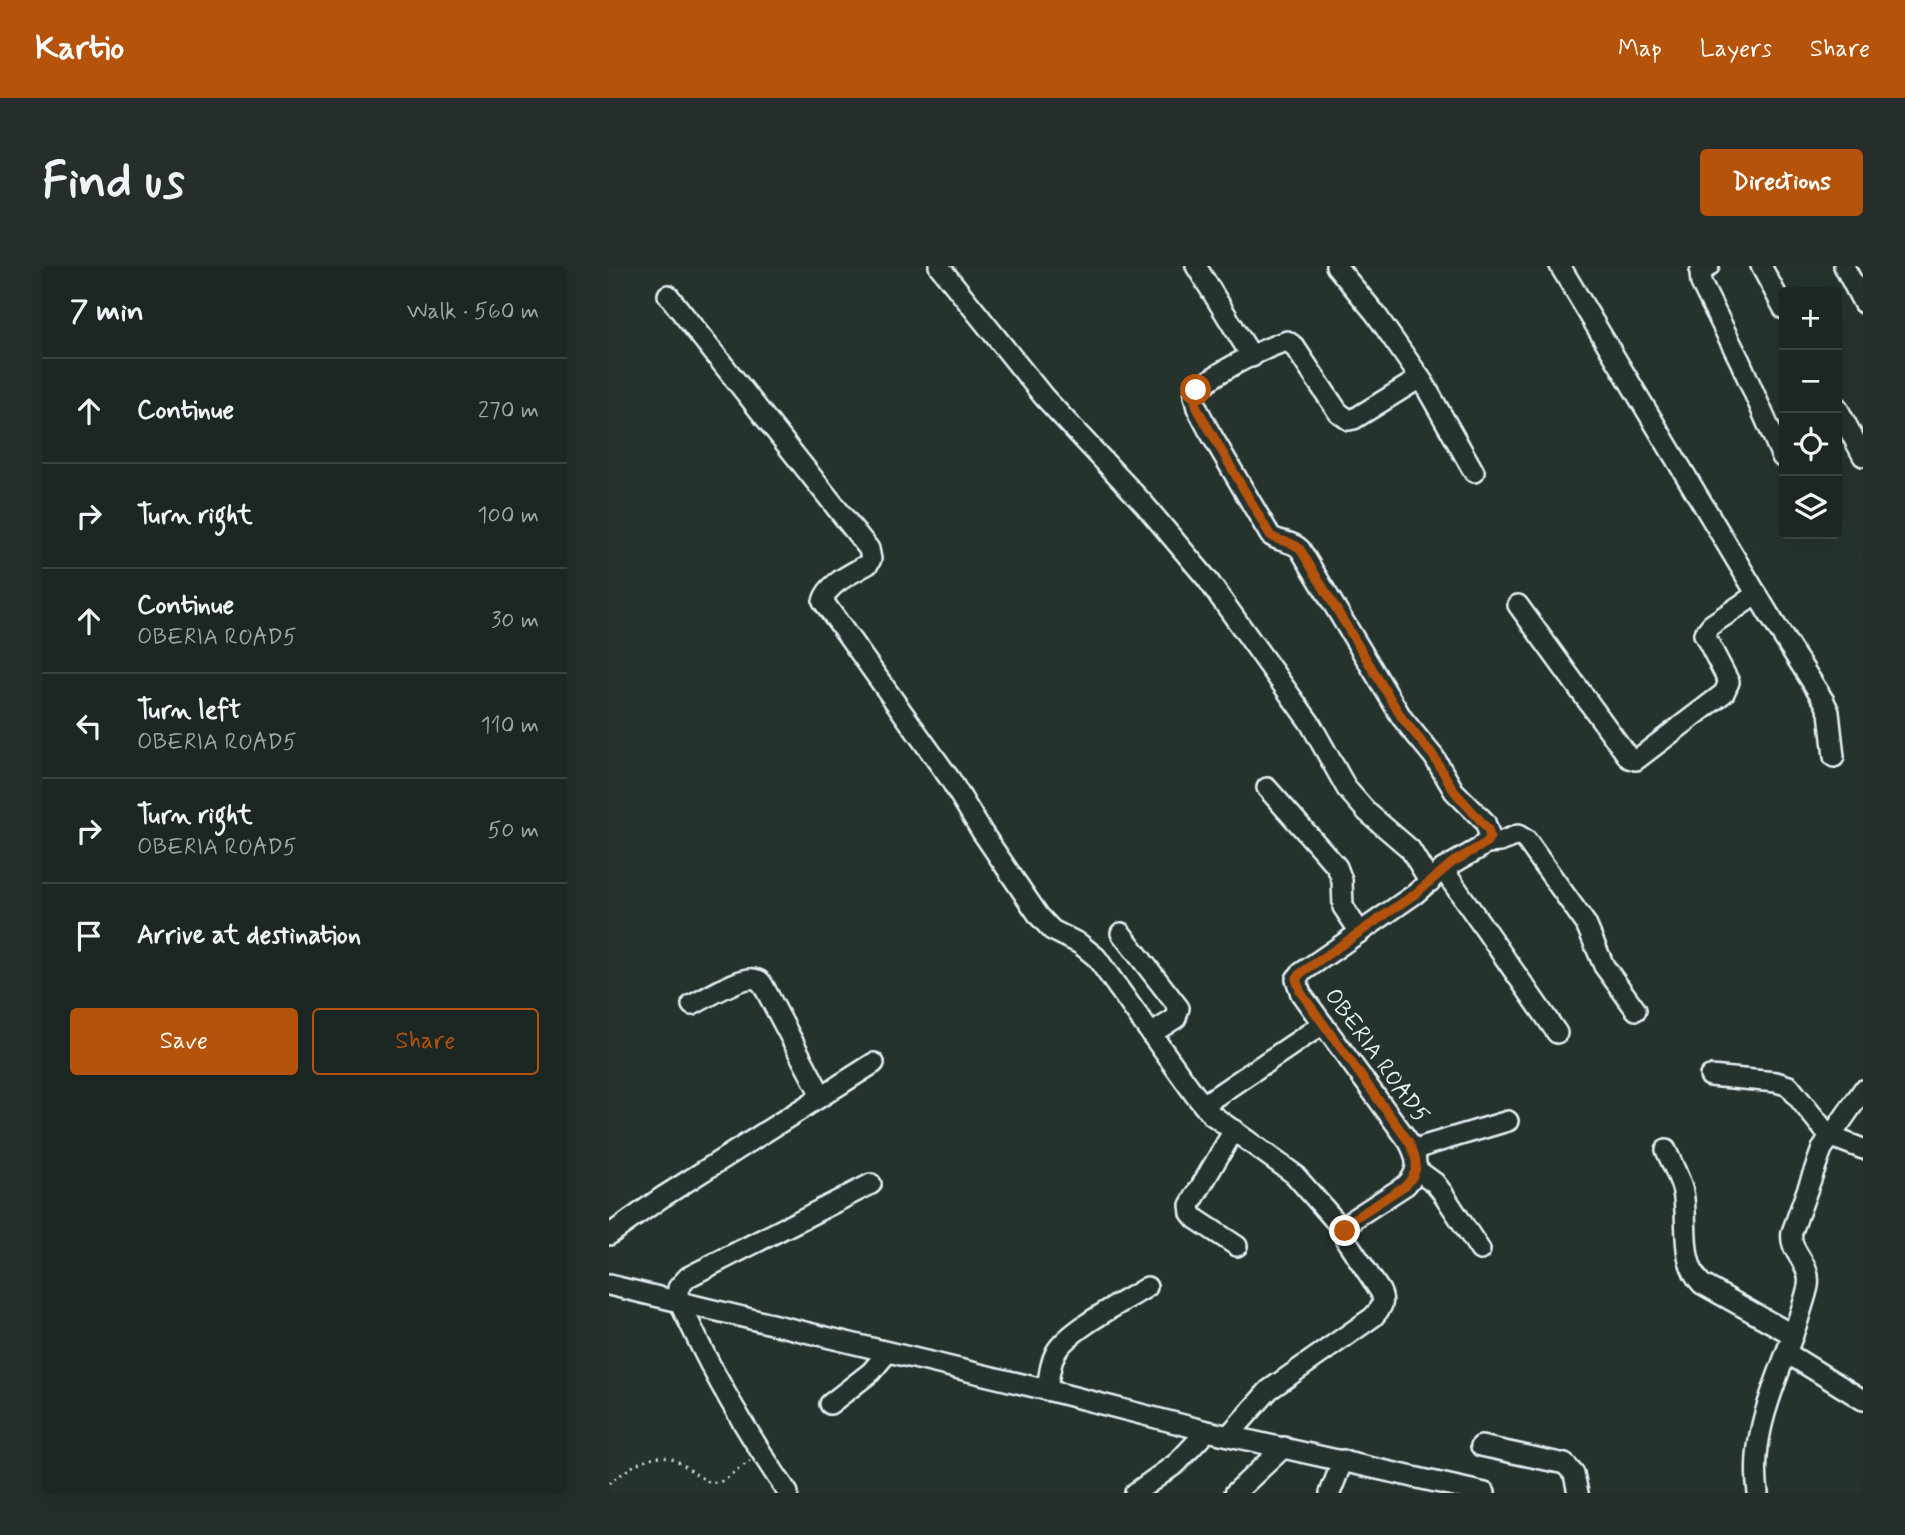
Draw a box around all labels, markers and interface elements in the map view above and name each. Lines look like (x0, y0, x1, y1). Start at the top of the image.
text: Kartio (35, 27, 124, 71)
text: Map (1618, 34, 1662, 65)
text: Layers (1700, 34, 1772, 65)
text: Share (1810, 34, 1870, 65)
button: Directions (1700, 149, 1863, 216)
text: Find us (42, 150, 185, 215)
map controls (1779, 287, 1842, 539)
button: + (1779, 287, 1842, 350)
text: 7 min (70, 292, 144, 331)
text: Walk · 560 m (407, 297, 539, 327)
button: − (1779, 350, 1842, 413)
route start (1180, 374, 1211, 405)
icon: ahead (70, 392, 108, 430)
text: Continue (137, 394, 234, 428)
text: 270 m (478, 396, 539, 426)
button: locate (1779, 413, 1842, 476)
button: layers (1779, 476, 1842, 539)
icon: right (70, 497, 108, 535)
text: Turn right (137, 499, 253, 533)
text: 100 m (477, 501, 539, 531)
text: Continue (137, 589, 234, 623)
icon: ahead (70, 602, 108, 640)
text: 30 m (491, 606, 539, 636)
text: OBERIA ROAD5 (137, 623, 297, 653)
text: Turn left (137, 694, 241, 728)
icon: left (70, 707, 108, 745)
text: 110 m (480, 711, 539, 741)
text: OBERIA ROAD5 (137, 728, 297, 758)
text: Turn right (137, 799, 253, 833)
icon: right (70, 812, 108, 850)
text: 50 m (488, 816, 539, 846)
text: OBERIA ROAD5 (137, 833, 297, 863)
icon: arrive (70, 917, 108, 955)
text: Arrive at destination (137, 919, 361, 953)
street label: OBERIA ROAD5 (1317, 983, 1435, 1129)
button: Save (70, 1008, 298, 1075)
button: Share (312, 1008, 539, 1075)
route end (1329, 1215, 1360, 1246)

